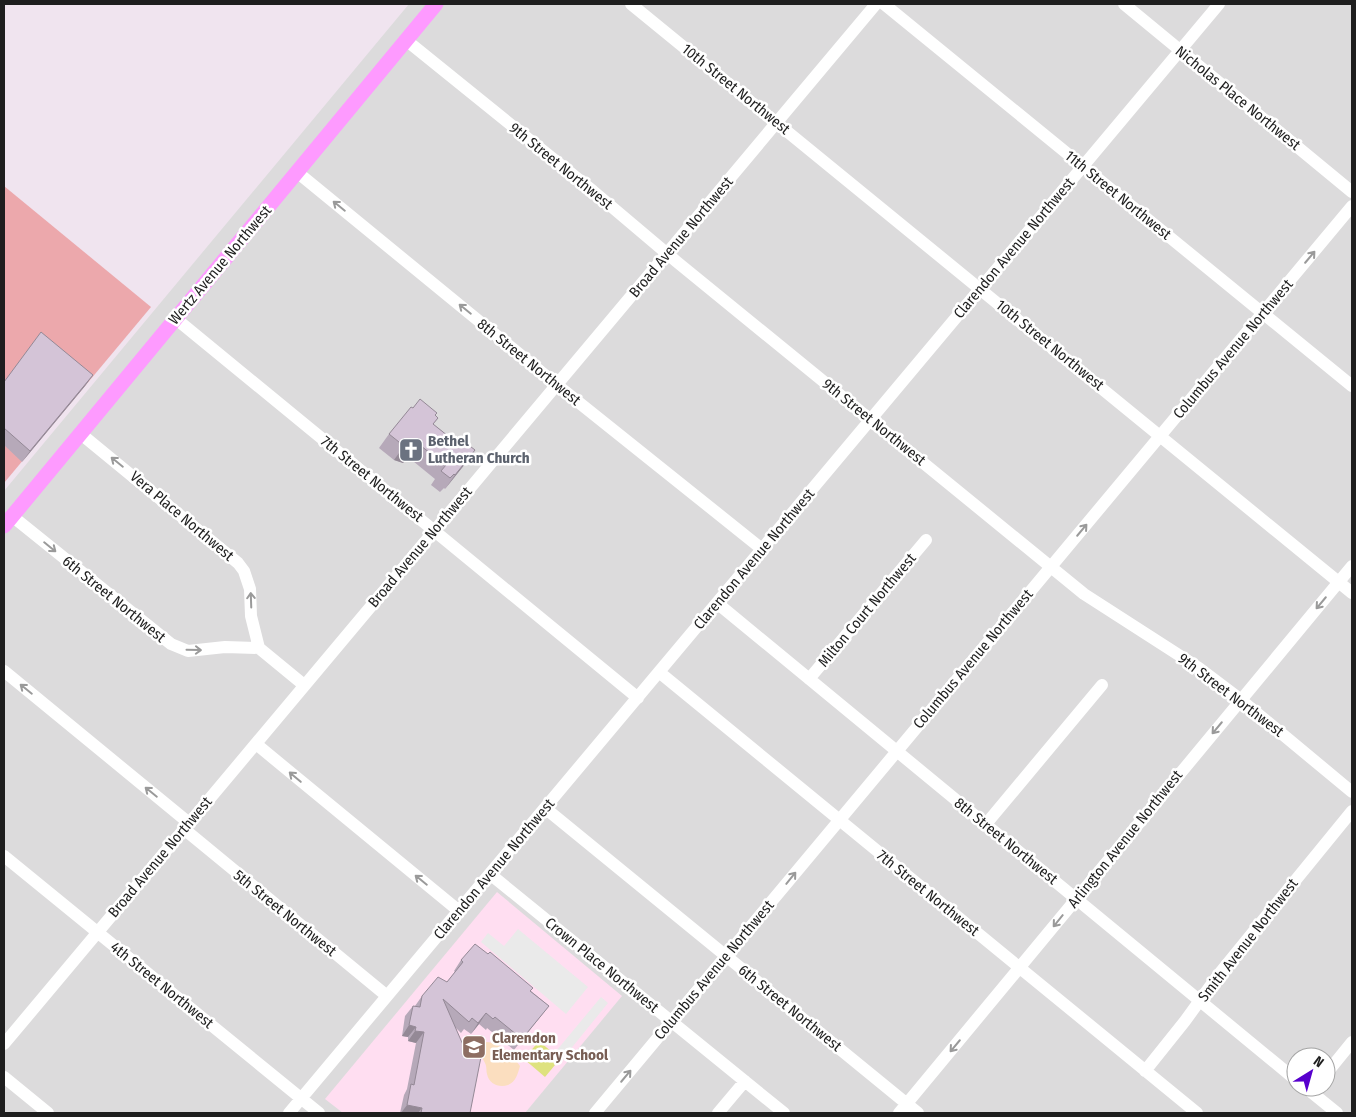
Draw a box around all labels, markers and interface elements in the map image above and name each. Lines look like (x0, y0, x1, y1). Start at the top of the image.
street label: 10th Street Northwest (678, 40, 794, 138)
street label: Nicholas Place Northwest (1172, 42, 1304, 154)
street label: 9th Street Northwest (506, 119, 616, 213)
street label: 11th Street Northwest (1061, 147, 1175, 244)
street label: Broad Avenue Northwest (625, 173, 737, 301)
street label: Clarendon Avenue Northwest (950, 174, 1078, 322)
one-way arrow (333, 201, 346, 212)
street label: Wertz Avenue Northwest (165, 202, 275, 328)
one-way arrow (1304, 251, 1315, 264)
street label: Columbus Avenue Northwest (1169, 276, 1297, 422)
street label: 10th Street Northwest (992, 296, 1108, 394)
one-way arrow (459, 304, 472, 315)
street label: 8th Street Northwest (474, 315, 584, 409)
street label: 9th Street Northwest (819, 375, 929, 469)
street label: 7th Street Northwest (317, 432, 427, 526)
place label: Bethel Lutheran Church (428, 432, 530, 467)
church icon: Bethel Lutheran Church (398, 437, 424, 463)
one-way arrow (111, 457, 124, 468)
street label: Vera Place Northwest (126, 467, 238, 565)
street label: Broad Avenue Northwest (364, 483, 476, 611)
street label: Clarendon Avenue Northwest (690, 485, 818, 633)
one-way arrow (1076, 523, 1088, 536)
one-way arrow (43, 541, 56, 552)
street label: Milton Court Northwest (814, 549, 920, 670)
street label: 6th Street Northwest (59, 552, 169, 646)
street label: Columbus Avenue Northwest (909, 586, 1037, 732)
one-way arrow (246, 592, 255, 608)
one-way arrow (1316, 596, 1327, 609)
one-way arrow (186, 645, 202, 655)
street label: 9th Street Northwest (1175, 649, 1287, 741)
one-way arrow (19, 683, 32, 694)
one-way arrow (1211, 721, 1222, 734)
street label: Arlington Avenue Northwest (1064, 766, 1186, 912)
one-way arrow (289, 772, 302, 783)
one-way arrow (145, 786, 158, 797)
street label: Broad Avenue Northwest (104, 793, 216, 921)
street label: 8th Street Northwest (951, 794, 1061, 888)
street label: Clarendon Avenue Northwest (430, 795, 558, 943)
street label: 7th Street Northwest (873, 846, 983, 940)
street label: 5th Street Northwest (230, 866, 340, 960)
one-way arrow (785, 871, 796, 884)
one-way arrow (415, 875, 428, 886)
street label: Smith Avenue Northwest (1194, 875, 1302, 1005)
street label: Columbus Avenue Northwest (650, 897, 778, 1043)
street label: Crown Place Northwest (542, 914, 662, 1016)
one-way arrow (1053, 914, 1064, 927)
street label: 4th Street Northwest (107, 938, 217, 1032)
street label: 6th Street Northwest (735, 961, 845, 1055)
place label: Clarendon Elementary School (492, 1029, 609, 1064)
school or university icon: Clarendon Elementary School (461, 1034, 487, 1060)
one-way arrow (949, 1040, 960, 1053)
north arrow (1286, 1047, 1336, 1097)
text: N (1310, 1053, 1327, 1071)
one-way arrow (620, 1069, 631, 1082)

